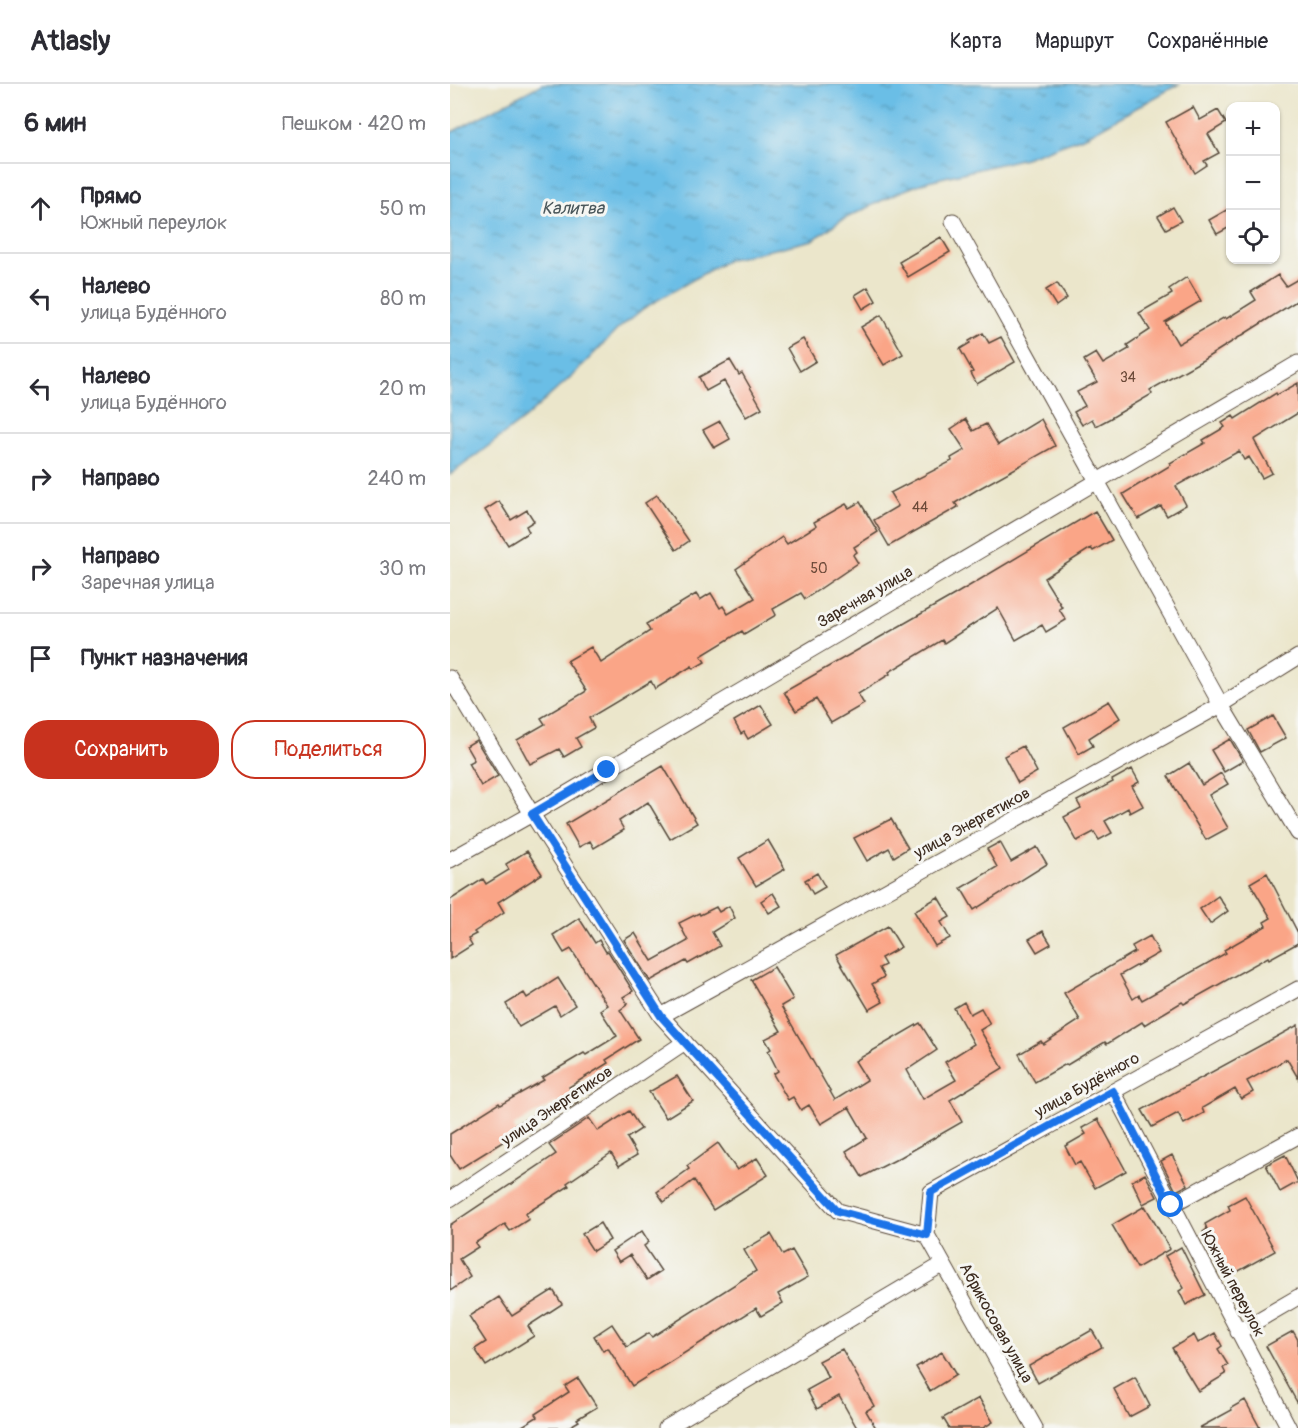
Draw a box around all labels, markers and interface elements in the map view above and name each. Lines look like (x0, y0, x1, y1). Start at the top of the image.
text: Atlasly (30, 24, 110, 59)
text: Карта (950, 28, 1002, 55)
text: Маршрут (1035, 28, 1114, 55)
text: Сохранённые (1147, 28, 1268, 55)
map controls (1226, 102, 1280, 264)
button: + (1226, 102, 1280, 156)
text: 6 мин (24, 107, 86, 139)
text: Пешком · 420 m (282, 111, 426, 136)
button: − (1226, 156, 1280, 210)
text: Прямо (81, 182, 141, 210)
icon: ahead (24, 192, 57, 225)
text: 50 m (379, 196, 426, 221)
water label: Калитва (542, 197, 606, 220)
text: Южный переулок (81, 210, 227, 235)
button: locate (1226, 210, 1280, 264)
text: Налево (81, 272, 150, 300)
icon: left (24, 282, 57, 315)
text: 80 m (380, 286, 426, 311)
text: улица Будённого (81, 300, 227, 325)
text: Налево (81, 362, 150, 390)
house number: 34 (1120, 369, 1136, 386)
icon: left (24, 372, 57, 405)
text: 20 m (379, 376, 426, 401)
text: улица Будённого (81, 390, 227, 415)
icon: right (24, 462, 57, 495)
text: Направо (81, 464, 160, 492)
text: 240 m (367, 466, 426, 491)
house number: 44 (912, 499, 928, 516)
text: Направо (81, 542, 160, 570)
icon: right (24, 552, 57, 585)
text: 30 m (379, 556, 426, 581)
house number: 50 (810, 560, 828, 577)
street label: Заречная улица (814, 562, 916, 632)
text: Заречная улица (81, 570, 215, 595)
icon: arrive (24, 642, 57, 675)
text: Пункт назначения (81, 644, 248, 672)
button: Сохранить (24, 720, 219, 779)
button: Поделиться (231, 720, 426, 779)
route end (593, 756, 619, 782)
street label: улица Энергетиков (910, 783, 1034, 864)
street label: улица Будённого (1030, 1048, 1143, 1122)
street label: улица Энергетиков (497, 1061, 616, 1151)
route start (1157, 1191, 1183, 1217)
street label: Южный переулок (1197, 1228, 1269, 1340)
street label: Абрикосовая улица (955, 1260, 1037, 1386)

